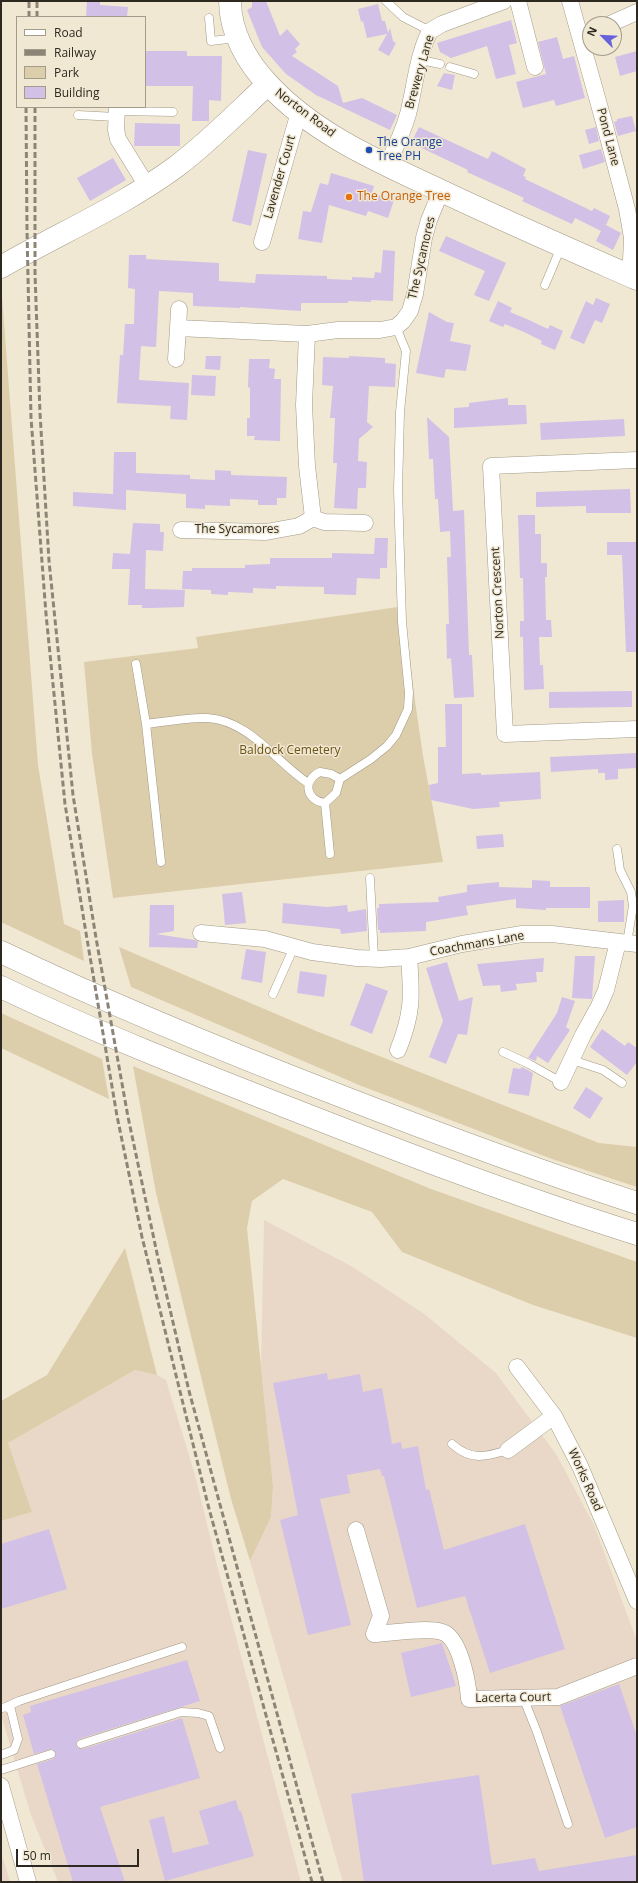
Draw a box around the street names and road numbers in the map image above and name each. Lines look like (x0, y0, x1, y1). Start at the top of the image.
street label: Brewery Lane (403, 33, 437, 111)
street label: Norton Road (272, 86, 338, 140)
street label: Pond Lane (593, 107, 623, 167)
street label: Lavender Court (261, 133, 299, 221)
street label: The Sycamores (405, 215, 439, 301)
street label: The Sycamores (195, 523, 279, 537)
street label: Norton Crescent (488, 547, 508, 639)
street label: Coachmans Lane (429, 929, 525, 959)
street label: Works Road (565, 1446, 605, 1514)
street label: Lacerta Court (475, 1690, 551, 1706)

